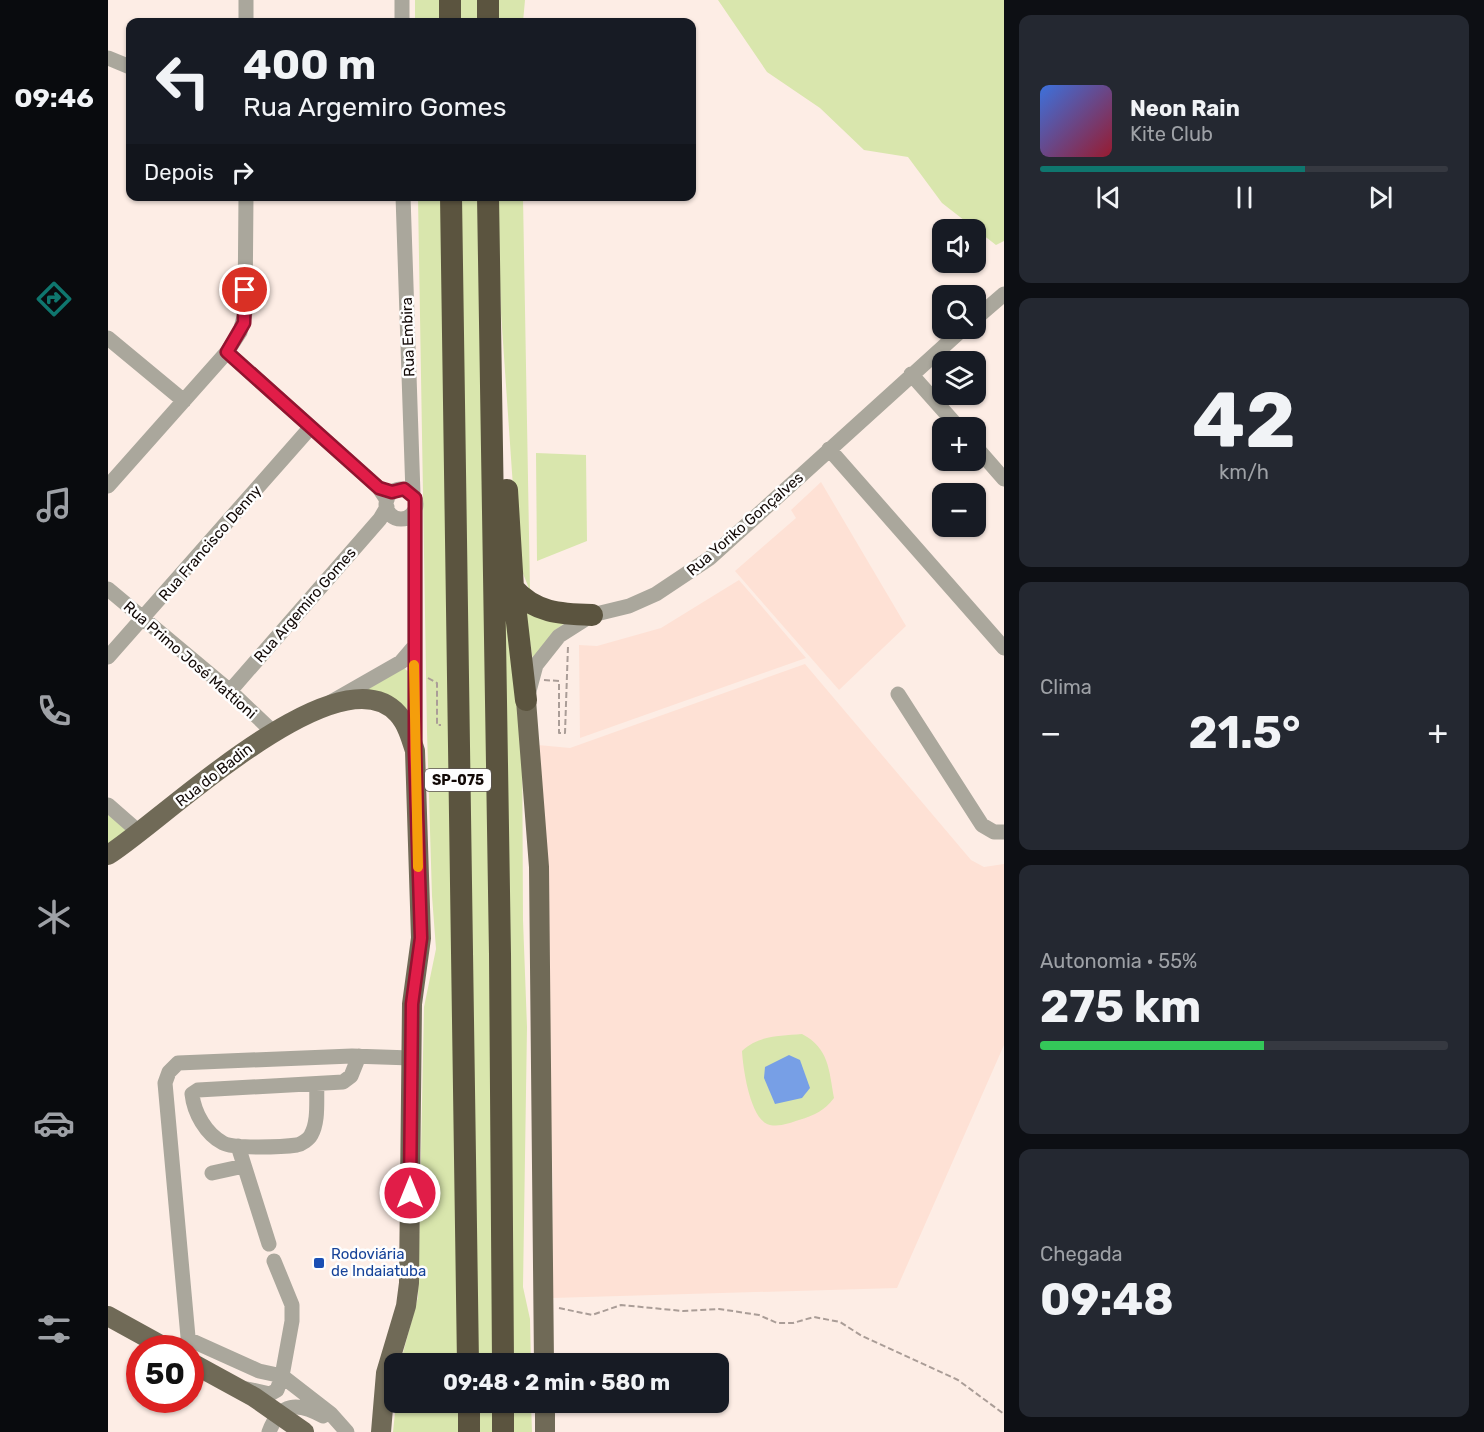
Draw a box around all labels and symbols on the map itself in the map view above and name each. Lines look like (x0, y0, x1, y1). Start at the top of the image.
pin (219, 264, 270, 315)
street label: Rua Embira (398, 297, 418, 377)
street label: Rua Yoriko Gonçalves (683, 468, 807, 580)
street label: Rua Francisco Denny (155, 481, 265, 605)
street label: Rua Argemiro Gomes (250, 544, 360, 666)
street label: Rua Primo José Mattioni (120, 597, 260, 723)
street label: Rua do Badin (172, 740, 256, 810)
road number: SP-075 (425, 769, 491, 791)
position arrow (378, 1161, 442, 1225)
place label: Rodoviária de Indaiatuba (331, 1245, 426, 1280)
marker: Rodoviária de Indaiatuba (312, 1256, 326, 1270)
speed limit sign: 50 (126, 1335, 204, 1413)

